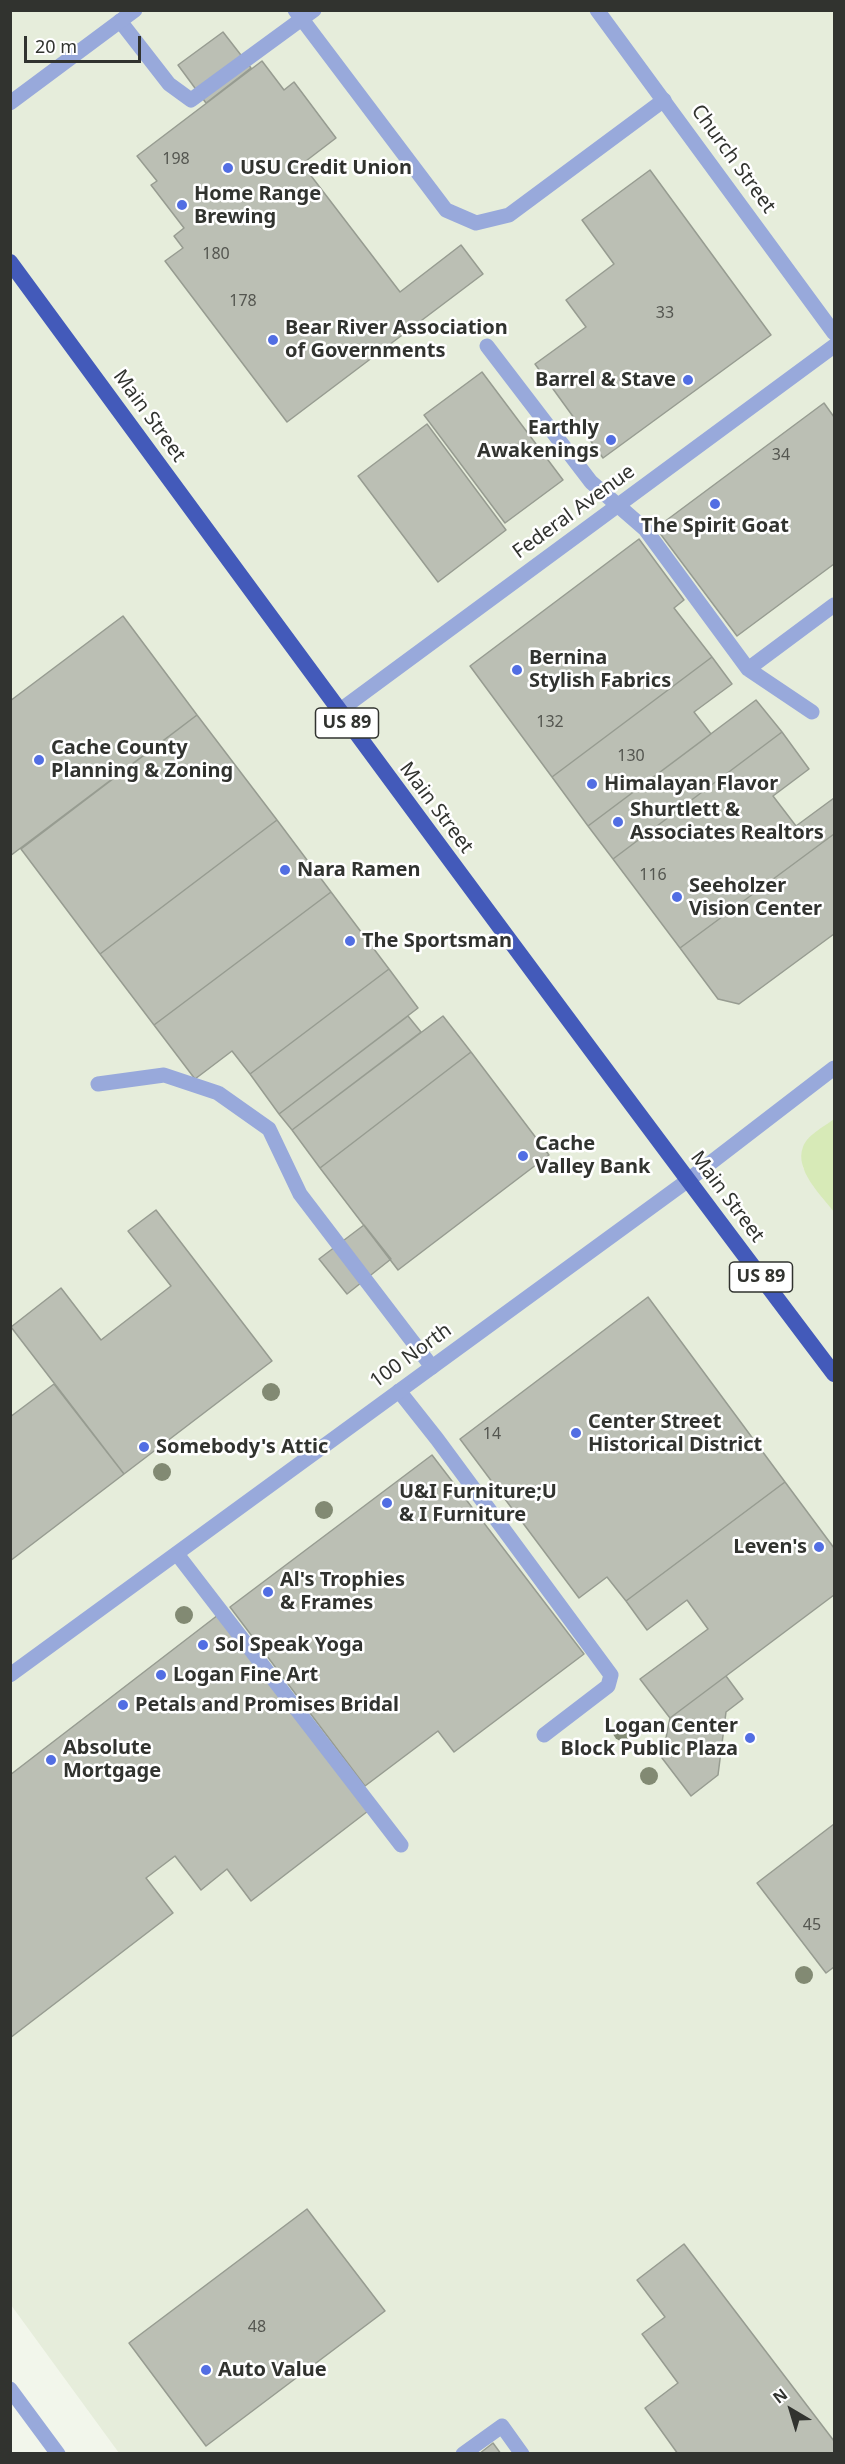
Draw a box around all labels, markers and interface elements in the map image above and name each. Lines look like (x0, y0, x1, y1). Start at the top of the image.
scale bar (27, 24, 144, 62)
text: 20 m (35, 34, 77, 58)
street label: Church Street (686, 100, 780, 218)
house number: 198 (162, 149, 190, 169)
place label: USU Credit Union (240, 156, 412, 180)
marker: USU Credit Union (221, 161, 235, 175)
place label: Home Range Brewing (194, 182, 321, 229)
marker: Home Range Brewing (175, 198, 189, 212)
house number: 180 (202, 244, 230, 264)
house number: 178 (229, 291, 257, 311)
house number: 33 (656, 303, 674, 323)
place label: Bear River Association of Governments (285, 316, 508, 363)
marker: Bear River Association of Governments (266, 333, 280, 347)
street label: Main Street (108, 365, 190, 467)
place label: Barrel & Stave (535, 368, 676, 392)
marker: Barrel & Stave (681, 373, 695, 387)
place label: Earthly Awakenings (477, 416, 599, 463)
marker: Earthly Awakenings (604, 433, 618, 447)
house number: 34 (772, 445, 790, 465)
street label: Federal Avenue (508, 460, 640, 564)
marker: The Spirit Goat (708, 497, 722, 511)
place label: The Spirit Goat (641, 514, 789, 538)
place label: Bernina Stylish Fabrics (529, 646, 671, 693)
marker: Bernina Stylish Fabrics (510, 663, 524, 677)
road number: US 89 (316, 708, 378, 738)
house number: 132 (536, 712, 564, 732)
place label: Cache County Planning & Zoning (51, 736, 233, 783)
house number: 130 (617, 746, 645, 766)
marker: Cache County Planning & Zoning (32, 753, 46, 767)
street label: Main Street (394, 758, 478, 858)
place label: Himalayan Flavor (604, 772, 778, 796)
marker: Himalayan Flavor (585, 777, 599, 791)
place label: Shurtlett & Associates Realtors (630, 798, 824, 845)
marker: Shurtlett & Associates Realtors (611, 815, 625, 829)
place label: Nara Ramen (297, 858, 420, 882)
marker: Nara Ramen (278, 863, 292, 877)
house number: 116 (639, 865, 667, 885)
place label: Seeholzer Vision Center (689, 874, 822, 921)
marker: Seeholzer Vision Center (670, 890, 684, 904)
place label: The Sportsman (362, 929, 512, 953)
marker: The Sportsman (343, 934, 357, 948)
place label: Cache Valley Bank (535, 1132, 650, 1179)
street label: Main Street (685, 1147, 769, 1247)
marker: Cache Valley Bank (516, 1149, 530, 1163)
road number: US 89 (730, 1262, 792, 1292)
street label: 100 North (366, 1318, 456, 1394)
place label: Center Street Historical District (588, 1410, 762, 1457)
house number: 14 (483, 1424, 501, 1444)
marker: Center Street Historical District (569, 1426, 583, 1440)
place label: Somebody's Attic (156, 1435, 328, 1459)
marker: Somebody's Attic (137, 1440, 151, 1454)
place label: U&I Furniture;U & I Furniture (399, 1480, 557, 1527)
marker: U&I Furniture;U & I Furniture (380, 1496, 394, 1510)
place label: Leven's (733, 1535, 807, 1559)
marker: Leven's (812, 1540, 826, 1554)
place label: Al's Trophies & Frames (280, 1568, 405, 1615)
marker: Al's Trophies & Frames (261, 1585, 275, 1599)
place label: Sol Speak Yoga (215, 1633, 363, 1657)
marker: Sol Speak Yoga (196, 1638, 210, 1652)
place label: Logan Fine Art (173, 1663, 318, 1687)
marker: Logan Fine Art (154, 1668, 168, 1682)
place label: Petals and Promises Bridal (135, 1693, 399, 1717)
marker: Petals and Promises Bridal (116, 1698, 130, 1712)
place label: Logan Center Block Public Plaza (561, 1714, 738, 1761)
marker: Logan Center Block Public Plaza (743, 1731, 757, 1745)
place label: Absolute Mortgage (63, 1736, 161, 1783)
marker: Absolute Mortgage (44, 1753, 58, 1767)
house number: 45 (803, 1915, 821, 1935)
house number: 48 (248, 2317, 266, 2337)
place label: Auto Value (218, 2358, 327, 2382)
marker: Auto Value (199, 2363, 213, 2377)
north arrow (761, 2380, 821, 2440)
text: N (768, 2383, 792, 2408)

